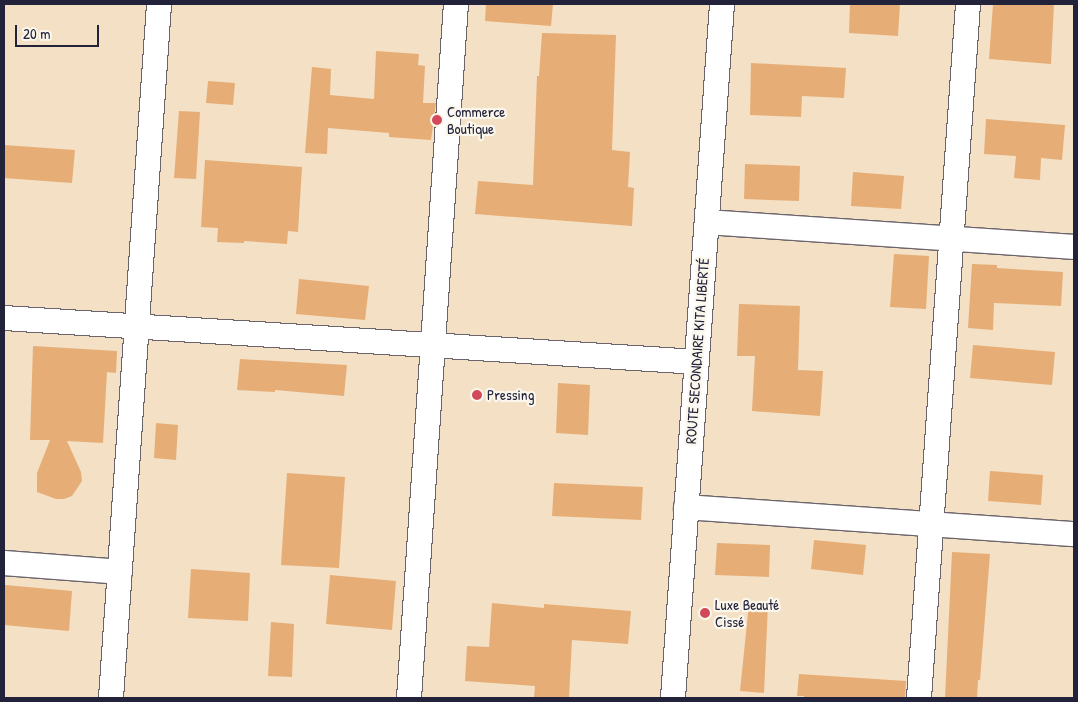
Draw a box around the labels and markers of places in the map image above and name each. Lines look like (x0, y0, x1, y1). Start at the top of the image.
place label: Commerce Boutique (447, 102, 505, 137)
marker: Commerce Boutique (431, 114, 443, 126)
place label: Pressing (487, 386, 534, 404)
marker: Pressing (471, 389, 483, 401)
place label: Luxe Beauté Cissé (715, 595, 779, 630)
marker: Luxe Beauté Cissé (699, 607, 711, 619)

